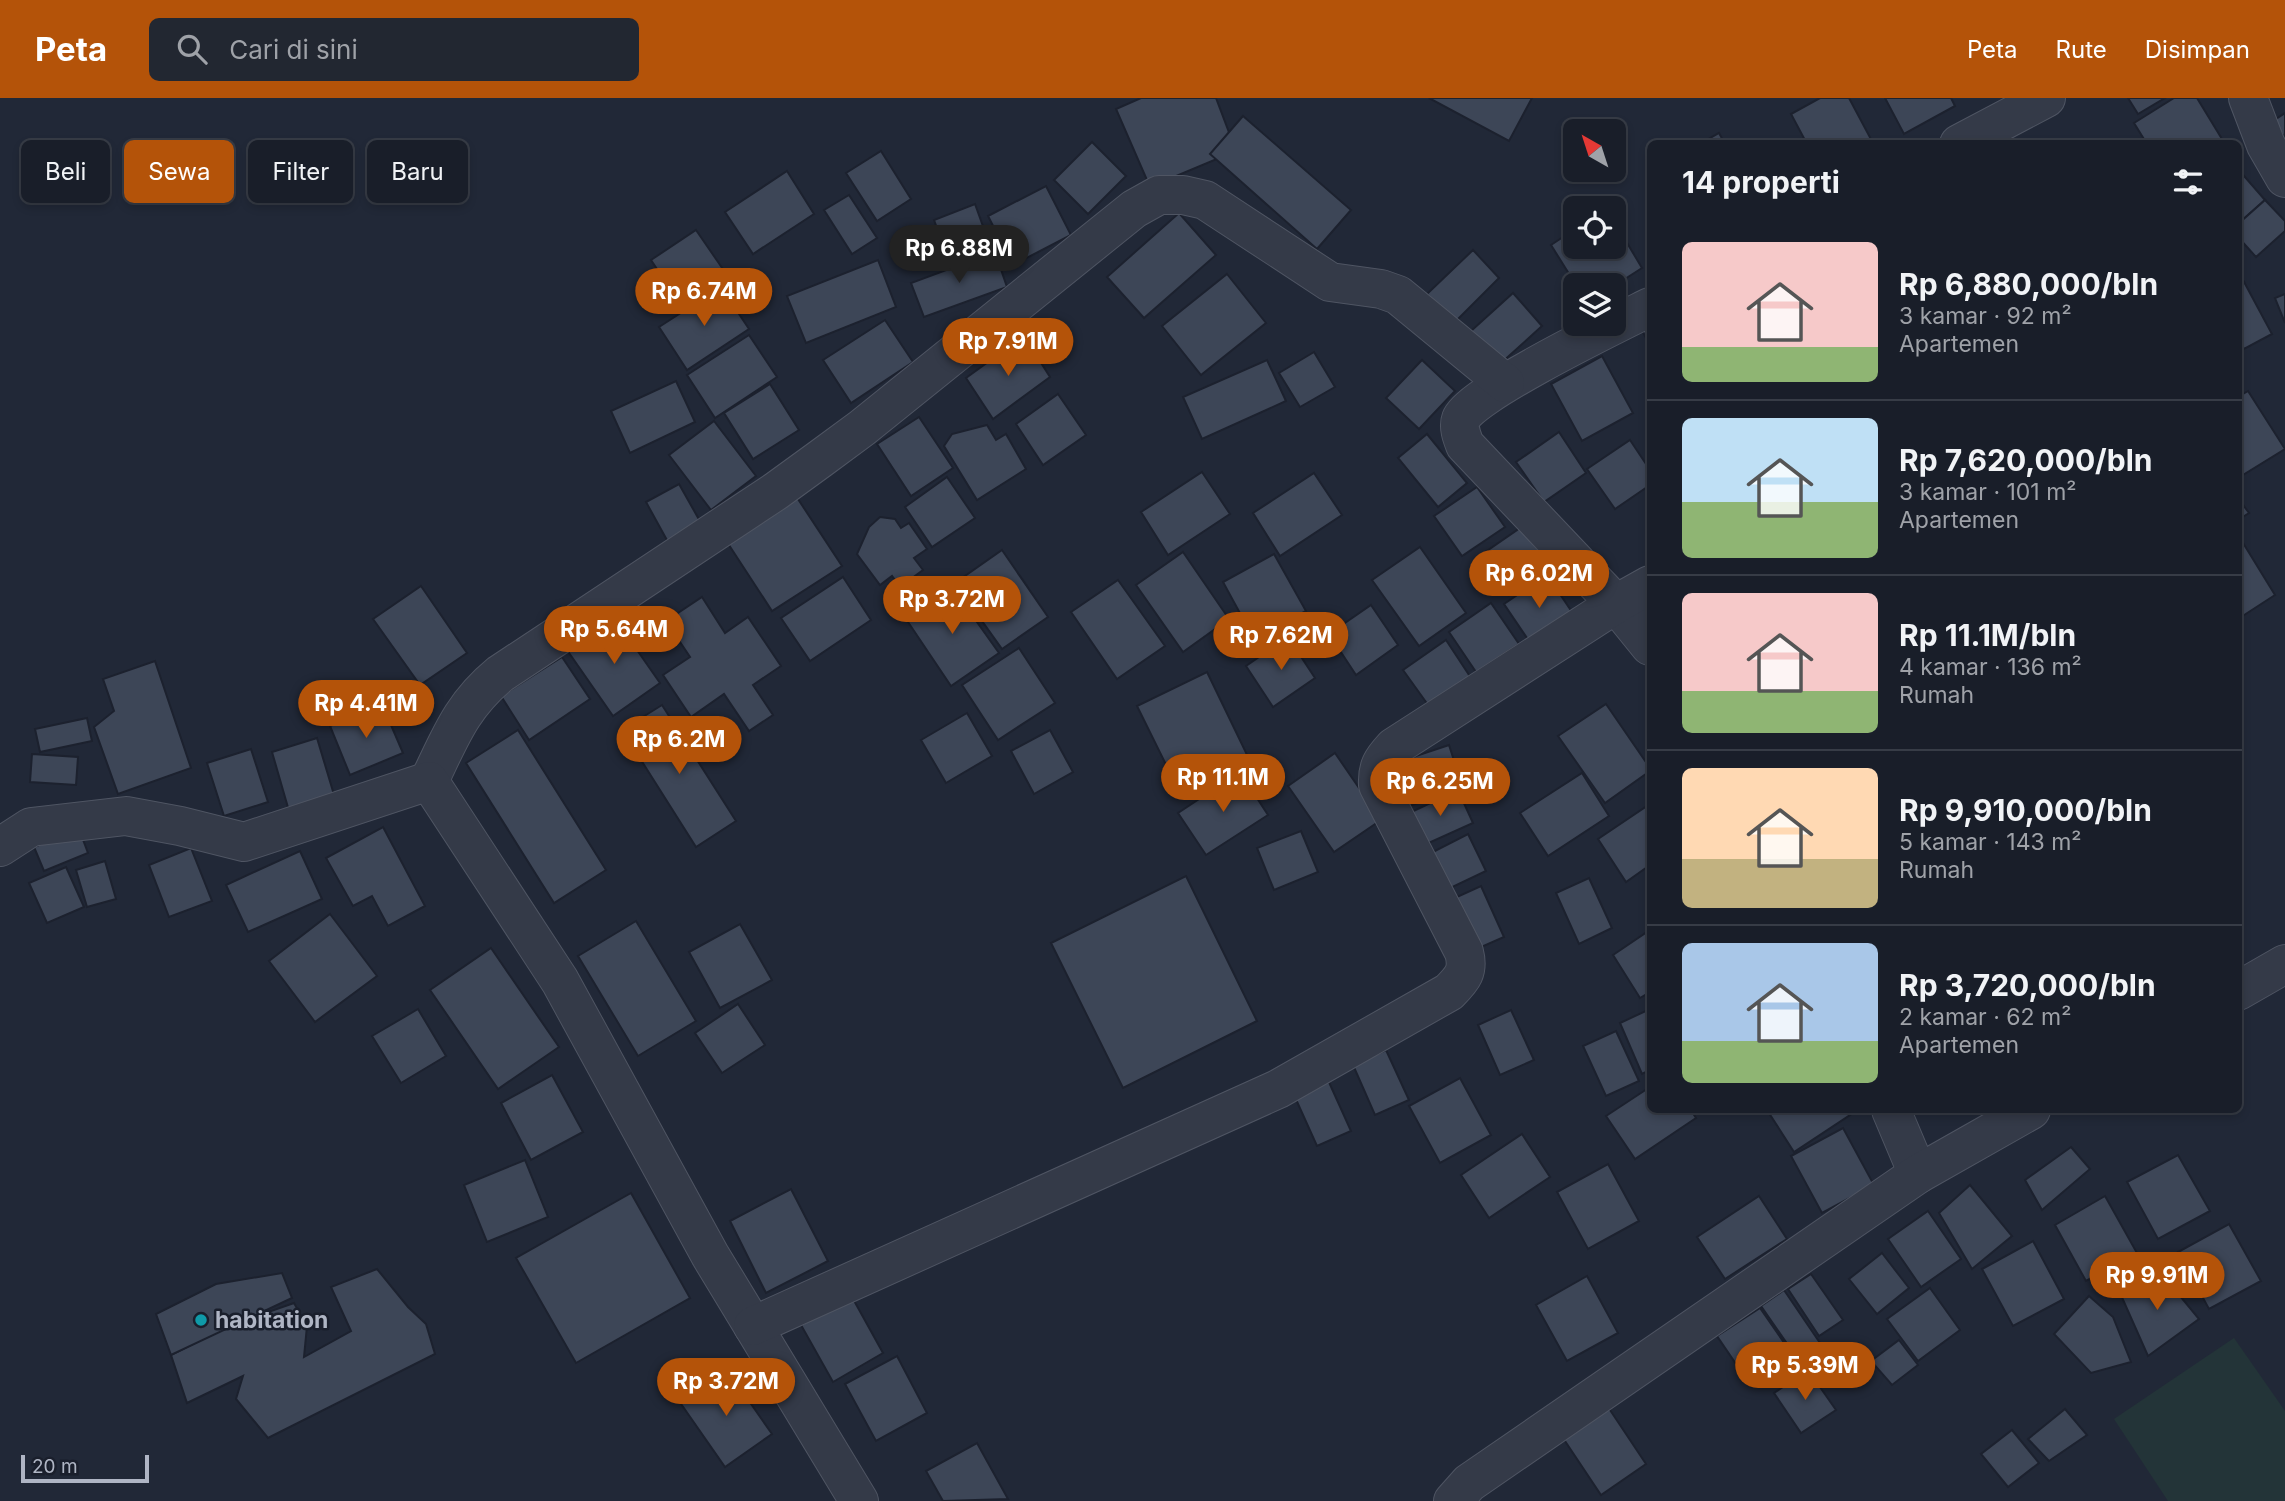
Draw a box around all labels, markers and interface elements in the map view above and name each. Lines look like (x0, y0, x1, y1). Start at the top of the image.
search box (149, 18, 639, 81)
text: Peta (35, 29, 107, 69)
icon: search (173, 30, 211, 68)
text: Cari di sini (229, 34, 358, 65)
text: Peta (1967, 35, 2018, 64)
text: Rute (2056, 35, 2107, 64)
text: Disimpan (2145, 35, 2250, 64)
north arrow (1563, 119, 1626, 182)
map controls (1563, 119, 1626, 336)
chip: Beli (21, 140, 110, 203)
chip: Sewa (124, 140, 234, 203)
chip: Filter (248, 140, 353, 203)
chip: Baru (367, 140, 468, 203)
icon: filters (2169, 163, 2207, 201)
text: 14 properti (1682, 164, 1840, 200)
button: locate (1563, 196, 1626, 259)
pin: Rp 6.88M (887, 226, 1031, 285)
text: Rp 6.88M (905, 234, 1013, 262)
text: Rp 6,880,000/bln (1899, 266, 2158, 302)
pin: Rp 6.74M (632, 268, 776, 328)
icon: home (1738, 270, 1822, 354)
button: layers (1563, 273, 1626, 336)
text: Rp 6.74M (651, 277, 757, 305)
text: 3 kamar · 92 m² (1899, 302, 2072, 330)
pin: Rp 7.91M (936, 318, 1080, 378)
text: Rp 7.91M (958, 327, 1058, 355)
text: Apartemen (1899, 330, 2019, 358)
text: Rp 7,620,000/bln (1899, 442, 2152, 478)
icon: home (1738, 446, 1822, 530)
text: 3 kamar · 101 m² (1899, 478, 2077, 506)
text: Apartemen (1899, 506, 2019, 534)
pin: Rp 6.02M (1467, 550, 1611, 610)
text: Rp 6.02M (1485, 559, 1593, 587)
pin: Rp 3.72M (880, 576, 1024, 636)
text: Rp 3.72M (899, 585, 1005, 613)
pin: Rp 5.64M (542, 606, 686, 666)
pin: Rp 7.62M (1209, 612, 1353, 672)
text: Rp 5.64M (560, 615, 668, 643)
text: Rp 11.1M/bln (1899, 617, 2076, 653)
text: Rp 7.62M (1229, 621, 1333, 649)
icon: home (1738, 621, 1822, 705)
text: 4 kamar · 136 m² (1899, 653, 2082, 681)
pin: Rp 4.41M (294, 680, 438, 740)
text: Rumah (1899, 681, 1974, 709)
text: Rp 4.41M (314, 689, 418, 717)
pin: Rp 6.2M (614, 716, 744, 776)
text: Rp 6.2M (633, 725, 725, 753)
pin: Rp 11.1M (1151, 754, 1295, 814)
pin: Rp 6.25M (1368, 758, 1512, 818)
text: Rp 11.1M (1177, 763, 1269, 791)
text: Rp 6.25M (1386, 767, 1494, 795)
text: Rp 9,910,000/bln (1899, 792, 2152, 828)
icon: home (1738, 796, 1822, 880)
text: 5 kamar · 143 m² (1899, 828, 2081, 856)
text: Rumah (1899, 856, 1974, 884)
text: Rp 3,720,000/bln (1899, 967, 2156, 1003)
icon: home (1738, 971, 1822, 1055)
text: 2 kamar · 62 m² (1899, 1003, 2071, 1031)
text: Apartemen (1899, 1031, 2019, 1059)
pin: Rp 9.91M (2085, 1252, 2229, 1312)
text: Rp 9.91M (2106, 1261, 2208, 1289)
place label: habitation (215, 1306, 328, 1334)
marker: habitation (193, 1312, 209, 1328)
pin: Rp 5.39M (1733, 1342, 1877, 1402)
text: Rp 5.39M (1751, 1351, 1859, 1379)
pin: Rp 3.72M (654, 1358, 798, 1418)
text: Rp 3.72M (673, 1367, 779, 1395)
scale bar (21, 1452, 149, 1484)
text: 20 m (32, 1455, 78, 1478)

